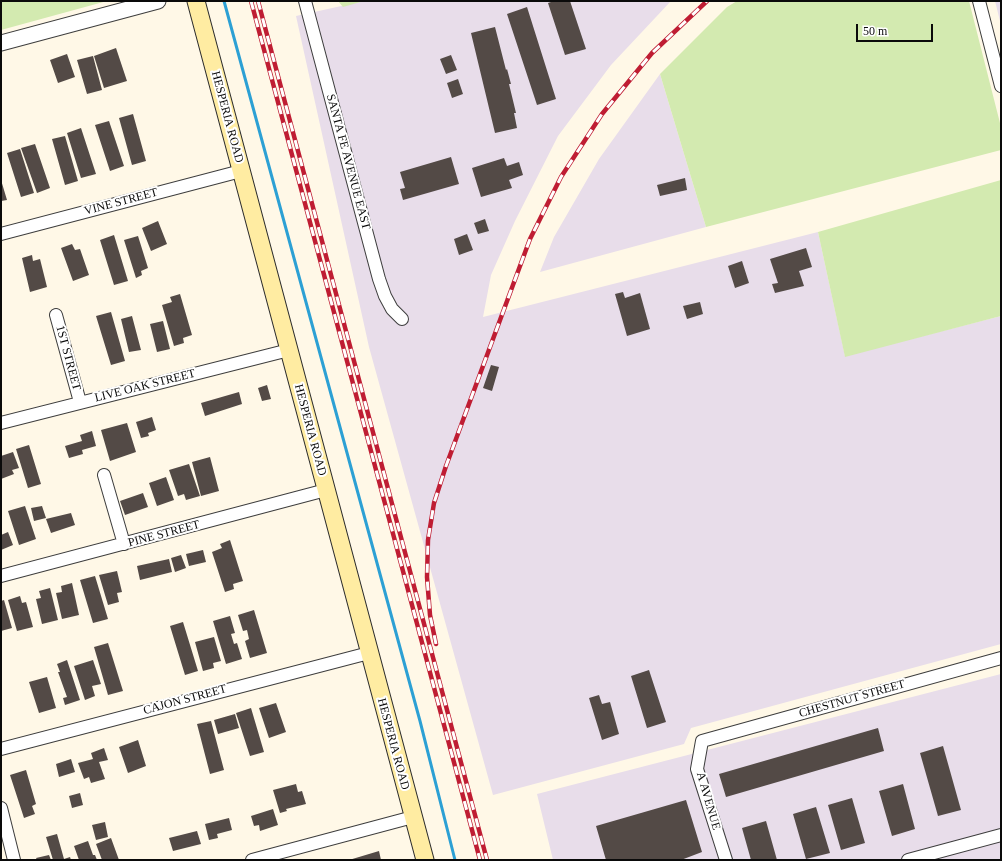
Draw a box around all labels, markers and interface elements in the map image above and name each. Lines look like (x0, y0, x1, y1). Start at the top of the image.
scale bar (858, 16, 935, 42)
text: 50 m (863, 24, 887, 38)
street label: HESPERIA ROAD (208, 70, 246, 164)
street label: SANTA FE AVENUE EAST (323, 93, 373, 231)
street label: VINE STREET (83, 185, 159, 219)
street label: 1ST STREET (52, 324, 84, 392)
street label: LIVE OAK STREET (93, 367, 197, 405)
street label: HESPERIA ROAD (291, 383, 329, 477)
street label: PINE STREET (127, 518, 201, 550)
street label: CHESTNUT STREET (797, 677, 907, 721)
street label: CAJON STREET (142, 682, 228, 718)
street label: HESPERIA ROAD (374, 697, 412, 791)
street label: A AVENUE (693, 770, 723, 832)

